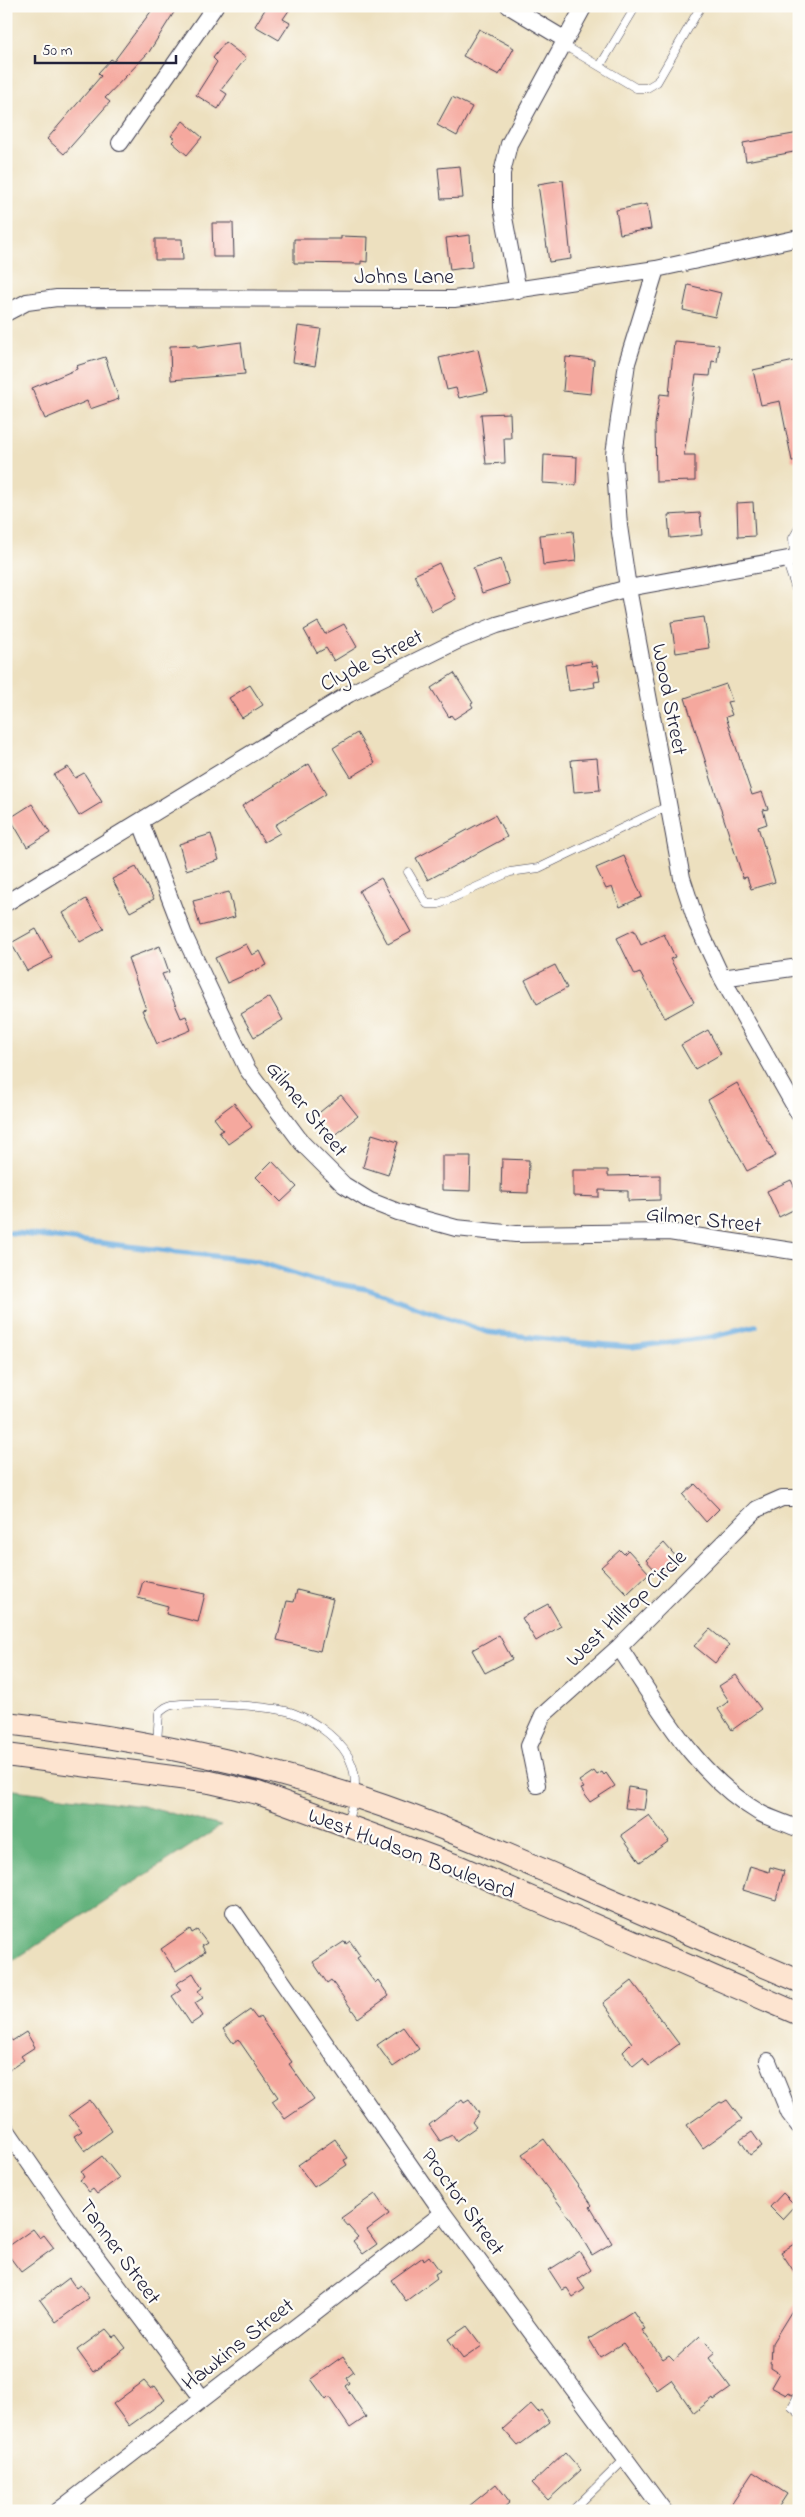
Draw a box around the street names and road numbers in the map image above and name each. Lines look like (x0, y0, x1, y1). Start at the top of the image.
street label: Johns Lane (354, 262, 454, 294)
street label: Clyde Street (315, 622, 430, 702)
street label: Wood Street (642, 641, 695, 759)
street label: Gilmer Street (257, 1055, 355, 1166)
street label: Gilmer Street (644, 1199, 764, 1243)
street label: West Hilltop Circle (559, 1543, 695, 1675)
street label: West Hudson Boulevard (303, 1801, 519, 1909)
street label: Proctor Street (412, 2142, 512, 2264)
street label: Tanner Street (69, 2193, 168, 2313)
street label: Hawkins Street (176, 2291, 302, 2400)

